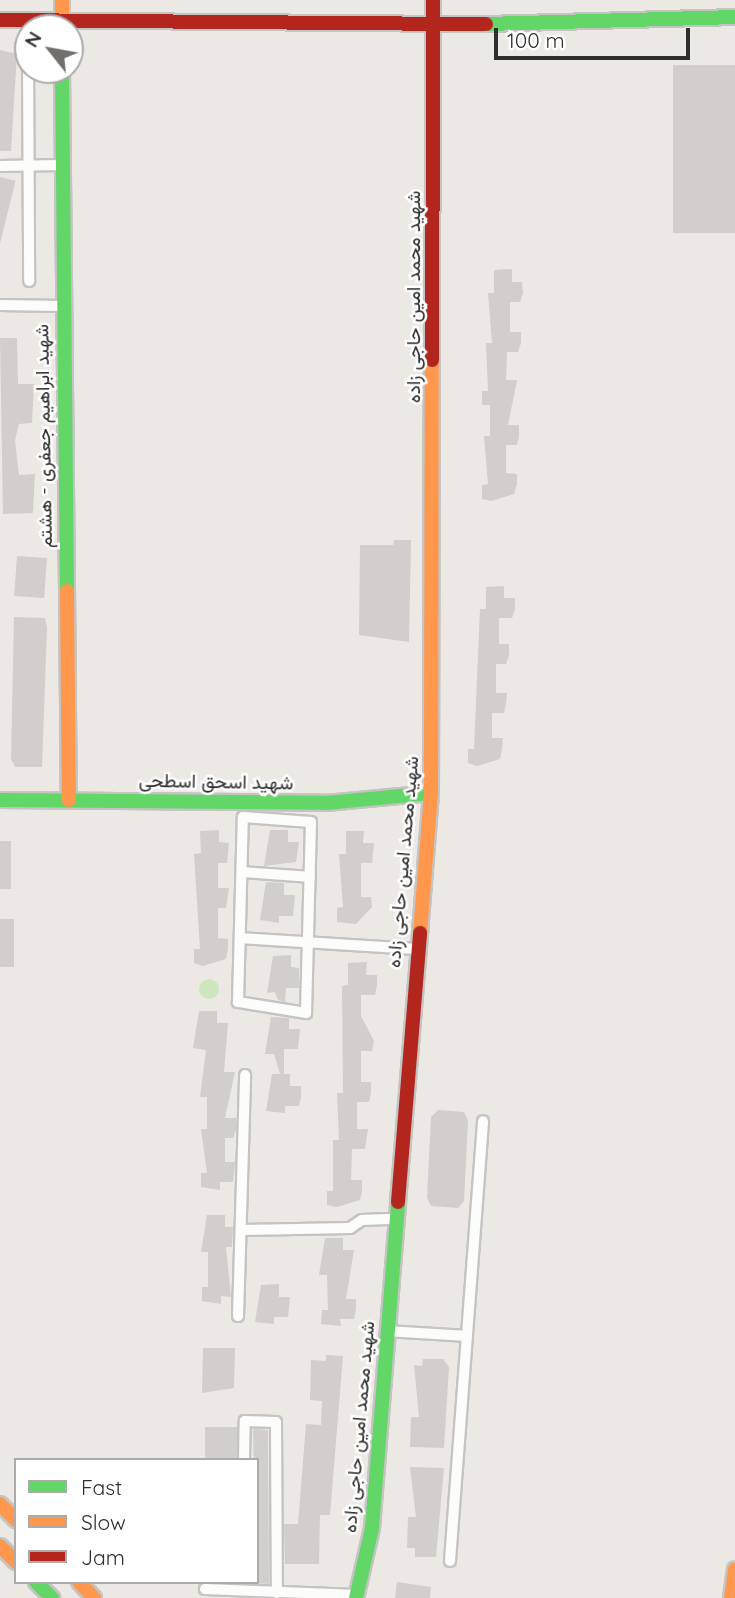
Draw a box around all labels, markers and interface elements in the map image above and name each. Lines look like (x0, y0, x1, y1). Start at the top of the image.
north arrow (14, 14, 84, 84)
scale bar (497, 14, 693, 58)
text: N (19, 27, 47, 51)
text: 100 m (507, 27, 565, 53)
street label: شهید محمد امین حاجی زاده (403, 191, 425, 403)
street label: شهید ابراهیم جعفری - هشتم (31, 324, 57, 548)
street label: شهید محمد امین حاجی زاده (382, 755, 424, 969)
street label: شهید اسحق اسطحی (138, 769, 294, 795)
street label: شهید محمد امین حاجی زاده (338, 1320, 380, 1534)
legend (14, 1458, 259, 1584)
text: Fast (81, 1474, 122, 1500)
text: Slow (81, 1509, 126, 1535)
text: Jam (81, 1544, 125, 1570)

